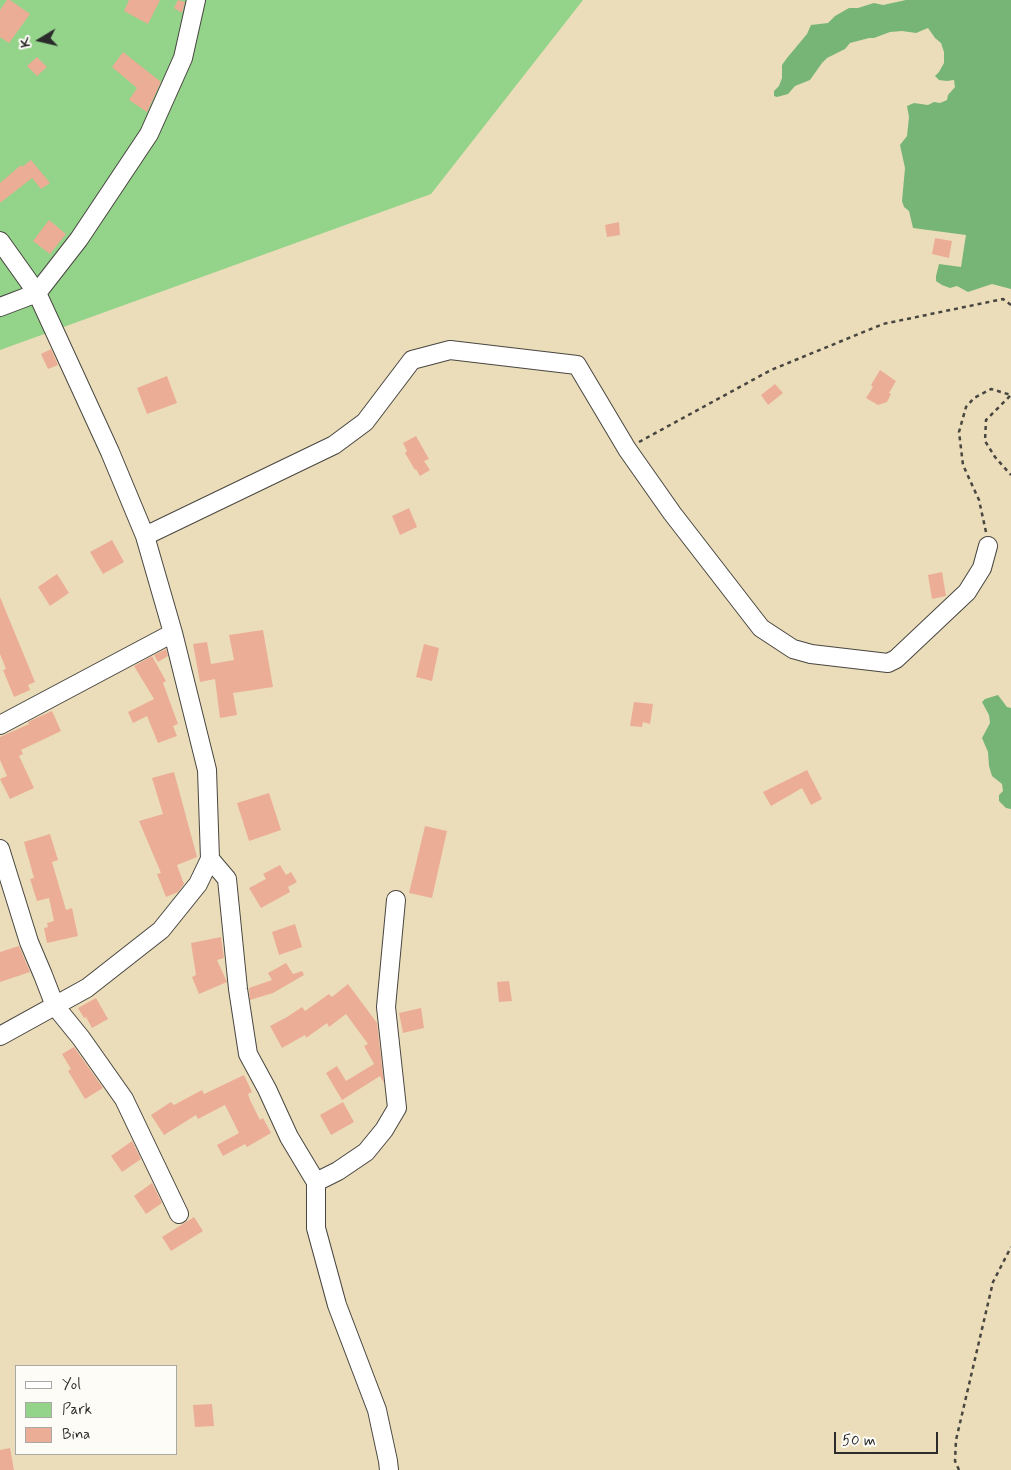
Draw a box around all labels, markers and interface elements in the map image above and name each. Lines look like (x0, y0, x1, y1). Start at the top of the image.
north arrow (15, 15, 65, 65)
text: K (16, 36, 35, 49)
legend (15, 1365, 178, 1455)
text: Yol (62, 1375, 81, 1395)
text: Park (62, 1400, 92, 1420)
scale bar (836, 1422, 940, 1454)
text: Bina (62, 1425, 90, 1445)
text: 50 m (842, 1431, 876, 1451)

